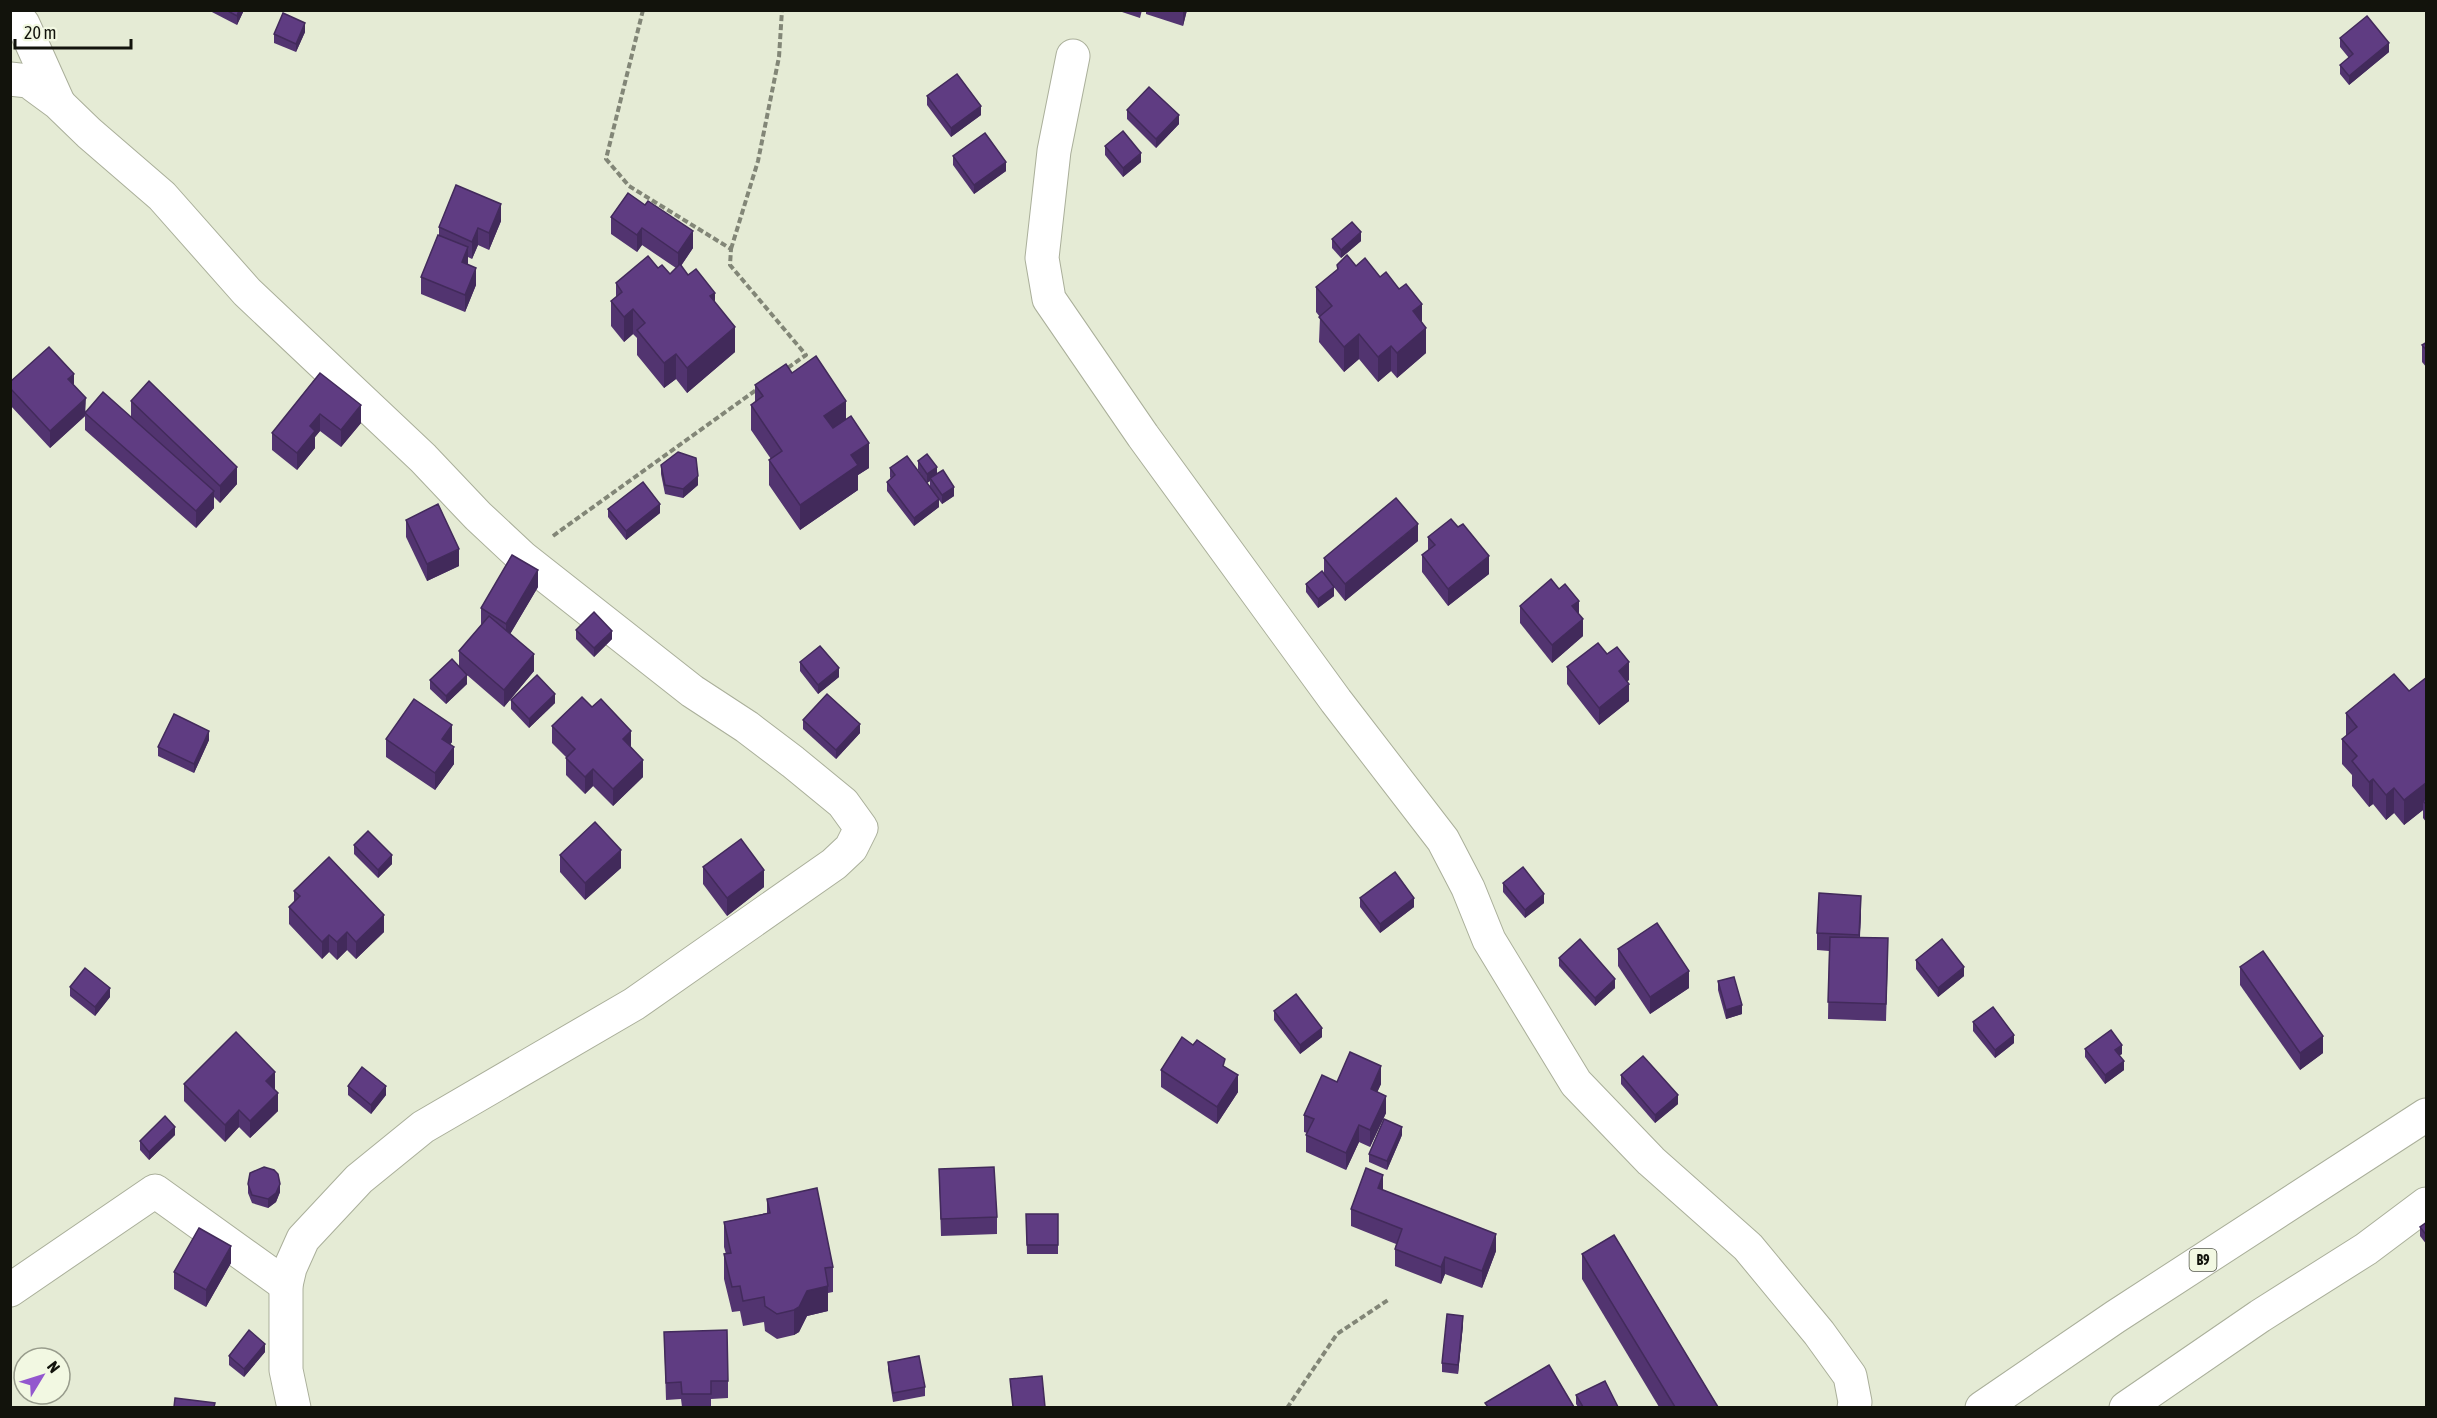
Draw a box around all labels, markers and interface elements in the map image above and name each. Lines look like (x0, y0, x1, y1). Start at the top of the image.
scale bar (15, 12, 130, 50)
text: 20 m (24, 22, 56, 43)
road number: B9 (2190, 1249, 2216, 1271)
north arrow (12, 1346, 72, 1406)
text: N (44, 1357, 64, 1376)

